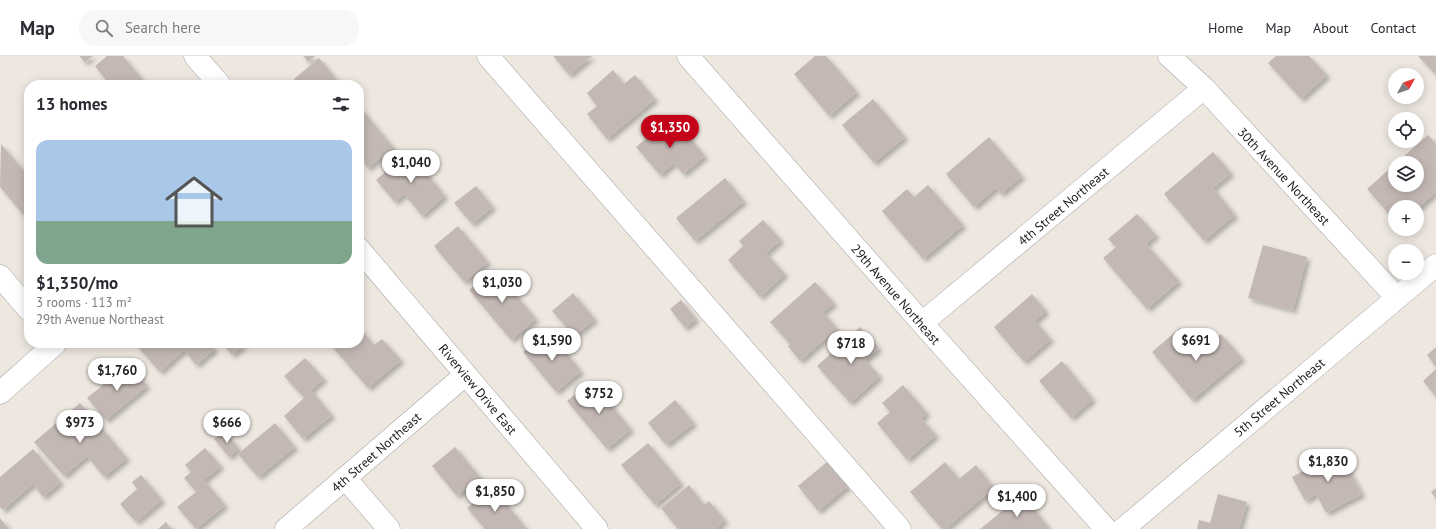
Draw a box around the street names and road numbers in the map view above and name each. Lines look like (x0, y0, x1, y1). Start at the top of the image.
street label: 30th Avenue Northeast (1234, 124, 1334, 229)
street label: 4th Street Northeast (1014, 163, 1113, 249)
street label: 29th Avenue Northeast (847, 241, 944, 349)
street label: Riverview Drive East (435, 340, 521, 439)
street label: 5th Street Northeast (1230, 354, 1329, 440)
street label: 4th Street Northeast (328, 408, 425, 496)

